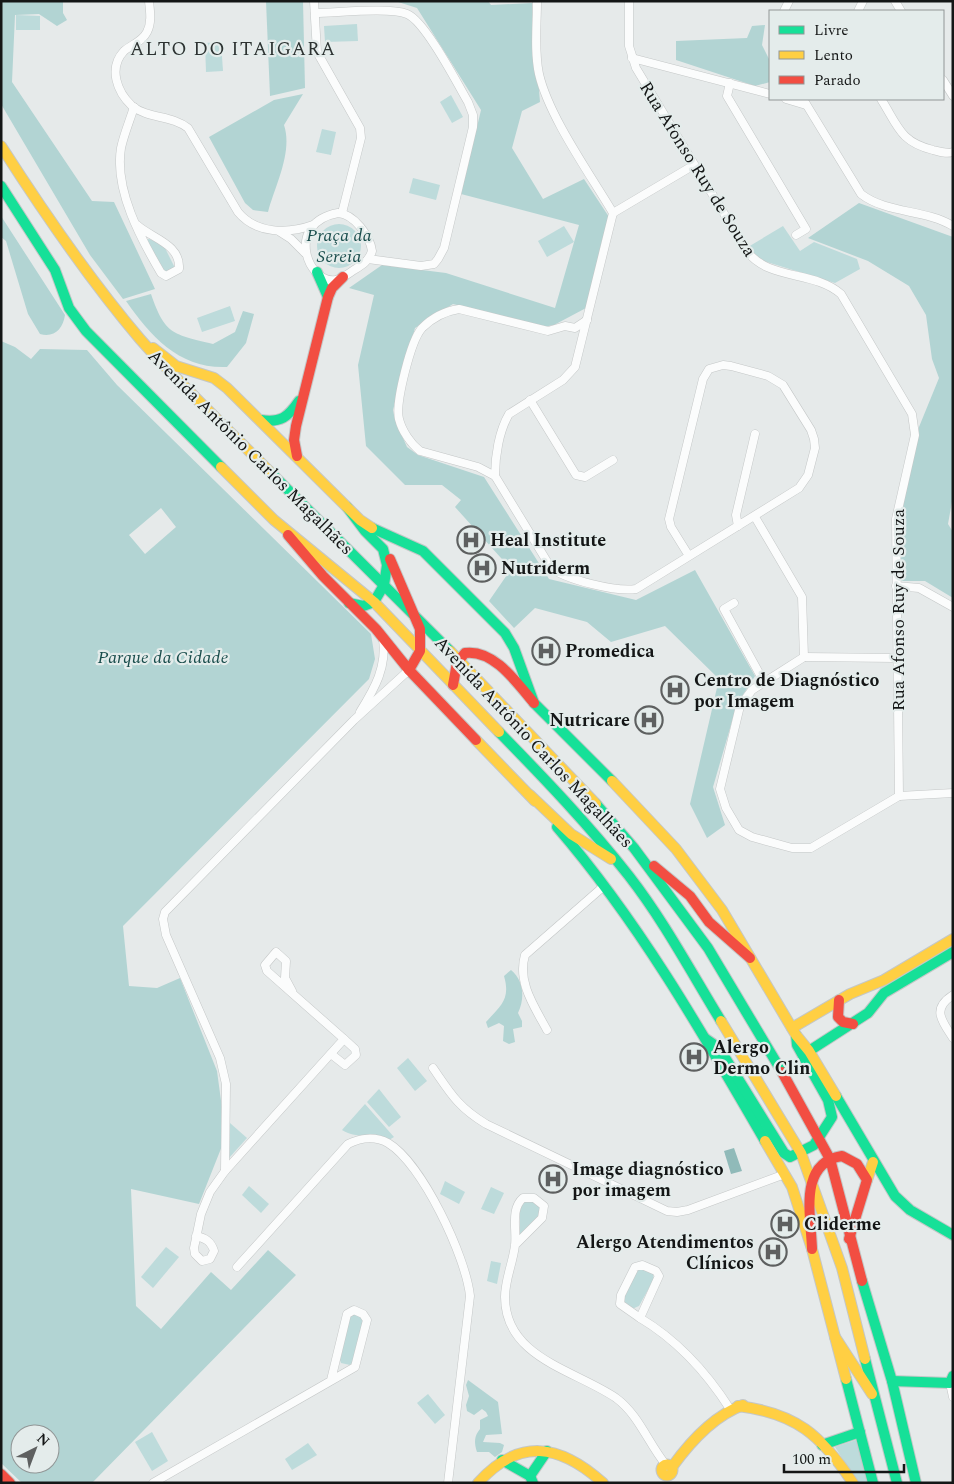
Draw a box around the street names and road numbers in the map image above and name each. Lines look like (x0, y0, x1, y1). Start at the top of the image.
street label: Rua Afonso Ruy de Souza (632, 76, 763, 262)
street label: Avenida Antônio Carlos Magalhães (142, 343, 360, 561)
street label: Rua Afonso Ruy de Souza (885, 509, 912, 711)
street label: Avenida Antônio Carlos Magalhães (428, 630, 639, 854)

